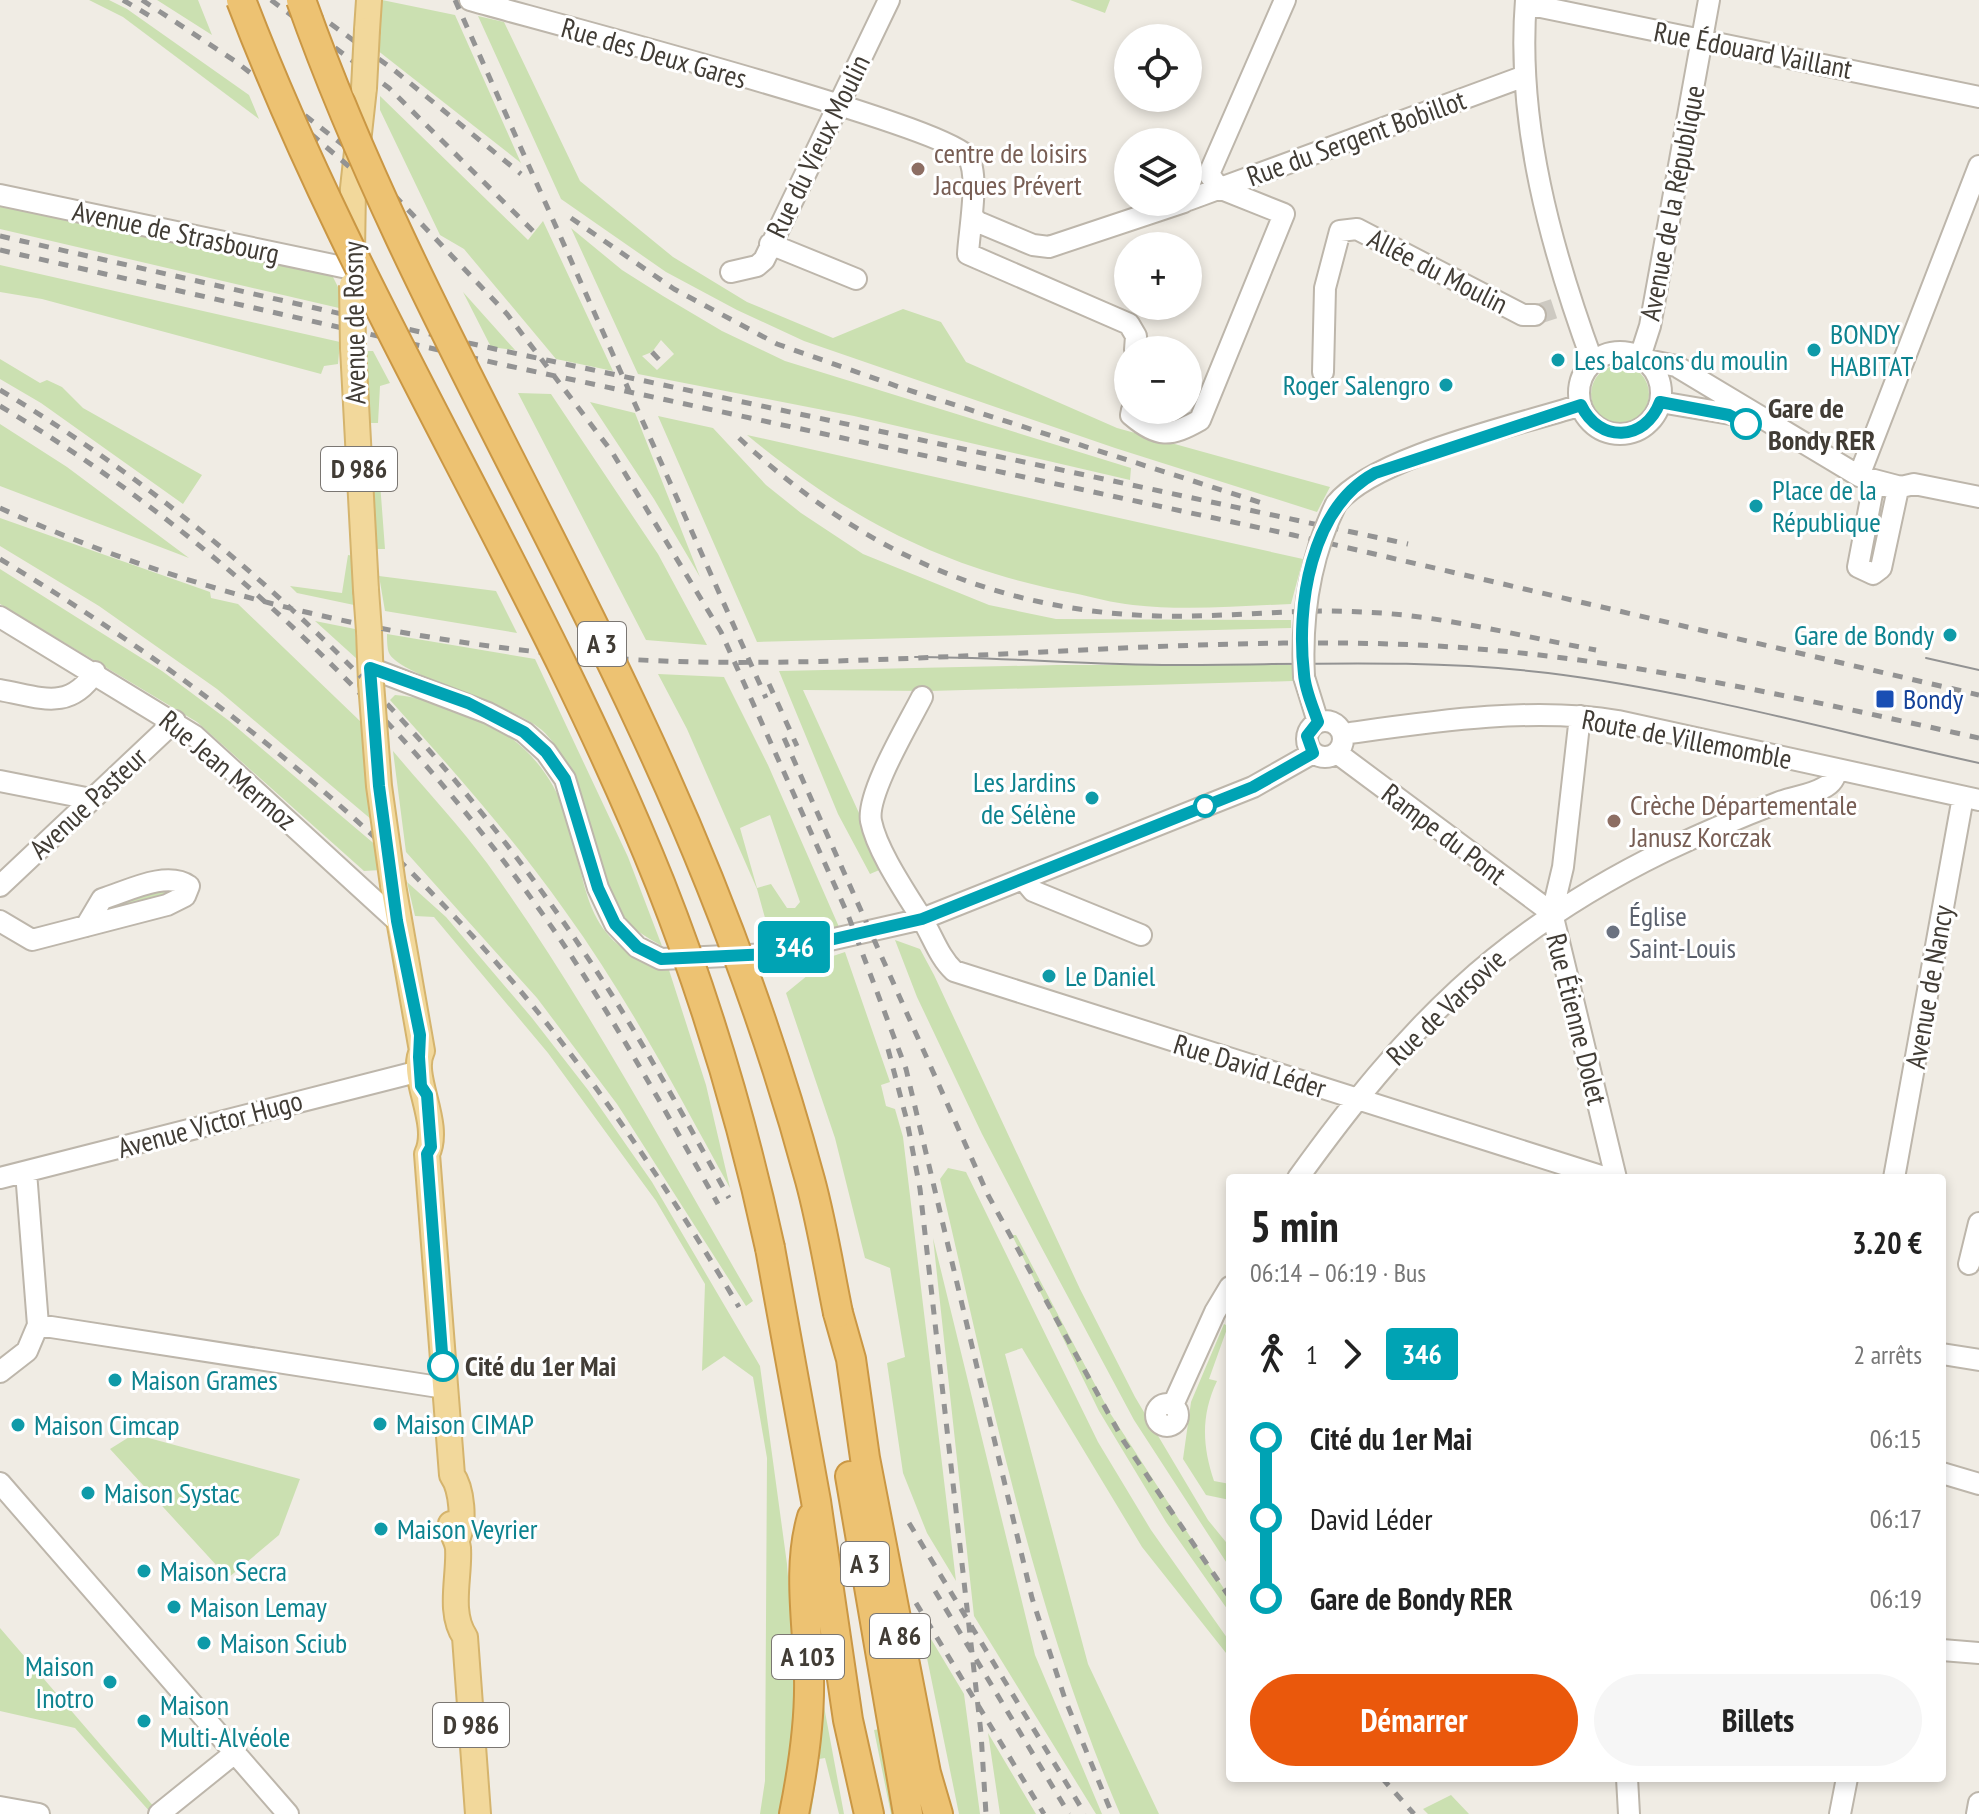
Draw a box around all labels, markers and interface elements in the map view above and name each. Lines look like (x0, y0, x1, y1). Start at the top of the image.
street label: Rue des Deux Gares (557, 8, 751, 97)
street label: Rue Édouard Vaillant (1651, 12, 1856, 87)
map controls (1114, 24, 1202, 424)
button: locate (1114, 24, 1202, 112)
street label: Rue du Vieux Moulin (757, 48, 878, 243)
street label: Rue du Sergent Bobillot (1241, 81, 1471, 194)
street label: Avenue de la République (1631, 82, 1712, 324)
button: layers (1114, 128, 1202, 216)
place label: centre de loisirs Jacques Prévert (933, 134, 1087, 203)
marker: centre de loisirs Jacques Prévert (909, 160, 927, 178)
street label: Avenue de Strasbourg (69, 192, 283, 271)
street label: Allée du Moulin (1362, 219, 1514, 322)
button: + (1114, 232, 1202, 320)
street label: Avenue de Rosny (334, 241, 373, 405)
place label: BONDY HABITAT (1830, 315, 1914, 384)
button: − (1114, 336, 1202, 424)
place label: Les balcons du moulin (1574, 341, 1788, 378)
marker: BONDY HABITAT (1805, 341, 1823, 359)
marker: Les balcons du moulin (1549, 351, 1567, 369)
place label: Roger Salengro (1283, 366, 1430, 403)
marker: Roger Salengro (1437, 376, 1455, 394)
place label: Gare de Bondy RER (1768, 389, 1876, 458)
marker: Gare de Bondy RER (1731, 409, 1761, 439)
road number: D 986 (321, 447, 397, 491)
place label: Place de la République (1772, 471, 1881, 540)
marker: Place de la République (1747, 497, 1765, 515)
place label: Gare de Bondy (1794, 616, 1934, 653)
road number: A 3 (578, 622, 626, 666)
marker: Gare de Bondy (1941, 626, 1959, 644)
place label: Bondy (1903, 680, 1964, 717)
marker: Bondy (1874, 688, 1896, 710)
street label: Route de Villemomble (1579, 700, 1795, 777)
street label: Rue Jean Mermoz (152, 701, 305, 838)
street label: Avenue Pasteur (21, 738, 155, 867)
place label: Les Jardins de Sélène (973, 763, 1076, 832)
street label: Rampe du Pont (1375, 775, 1514, 893)
place label: Crèche Départementale Janusz Korczak (1629, 786, 1857, 855)
marker: Les Jardins de Sélène (1083, 789, 1101, 807)
unlabelled marker (1194, 795, 1216, 817)
marker: Crèche Départementale Janusz Korczak (1605, 812, 1623, 830)
place label: Église Saint-Louis (1629, 897, 1736, 966)
street label: Avenue de Nancy (1896, 902, 1961, 1071)
line badge: 346 (748, 921, 840, 973)
marker: Église Saint-Louis (1604, 923, 1622, 941)
text: 346 (774, 928, 814, 965)
street label: Rue Étienne Dolet (1538, 929, 1617, 1109)
street label: Rue de Varsovie (1378, 940, 1513, 1073)
place label: Le Daniel (1065, 957, 1156, 994)
marker: Le Daniel (1040, 967, 1058, 985)
street label: Rue David Léder (1170, 1025, 1331, 1106)
street label: Avenue Victor Hugo (114, 1081, 306, 1166)
text: 5 min (1250, 1197, 1339, 1254)
text: 3.20 € (1852, 1223, 1922, 1262)
text: 06:14 – 06:19 · Bus (1250, 1256, 1426, 1289)
icon: walk (1250, 1332, 1294, 1376)
icon: forward (1330, 1332, 1374, 1376)
text: 346 (1402, 1335, 1442, 1372)
text: 1 (1306, 1338, 1318, 1371)
text: 2 arrêts (1853, 1338, 1922, 1371)
place label: Cité du 1er Mai (465, 1347, 616, 1384)
marker: Cité du 1er Mai (428, 1351, 458, 1381)
place label: Maison Grames (131, 1361, 278, 1398)
marker: Maison Grames (106, 1371, 124, 1389)
place label: Maison CIMAP (396, 1405, 534, 1442)
place label: Maison Cimcap (34, 1406, 179, 1443)
marker: Maison CIMAP (371, 1415, 389, 1433)
marker: Maison Cimcap (9, 1416, 27, 1434)
text: Cité du 1er Mai (1310, 1419, 1472, 1458)
text: 06:15 (1870, 1422, 1922, 1455)
place label: Maison Systac (104, 1474, 240, 1511)
marker: Maison Systac (79, 1484, 97, 1502)
text: David Léder (1310, 1499, 1432, 1538)
text: 06:17 (1870, 1502, 1922, 1535)
place label: Maison Veyrier (397, 1510, 538, 1547)
marker: Maison Veyrier (372, 1520, 390, 1538)
road number: A 3 (841, 1542, 889, 1586)
place label: Maison Secra (160, 1552, 287, 1589)
marker: Maison Secra (135, 1562, 153, 1580)
text: Gare de Bondy RER (1310, 1579, 1513, 1618)
text: 06:19 (1870, 1582, 1922, 1615)
place label: Maison Lemay (190, 1588, 327, 1625)
marker: Maison Lemay (165, 1598, 183, 1616)
road number: A 86 (870, 1614, 930, 1658)
place label: Maison Sciub (220, 1624, 347, 1661)
marker: Maison Sciub (195, 1634, 213, 1652)
road number: A 103 (772, 1635, 844, 1679)
place label: Maison Inotro (25, 1647, 94, 1716)
marker: Maison Inotro (101, 1673, 119, 1691)
button: Démarrer (1250, 1674, 1578, 1766)
button: Billets (1594, 1674, 1922, 1766)
place label: Maison Multi-Alvéole (160, 1686, 290, 1755)
road number: D 986 (433, 1703, 509, 1747)
marker: Maison Multi-Alvéole (135, 1712, 153, 1730)

